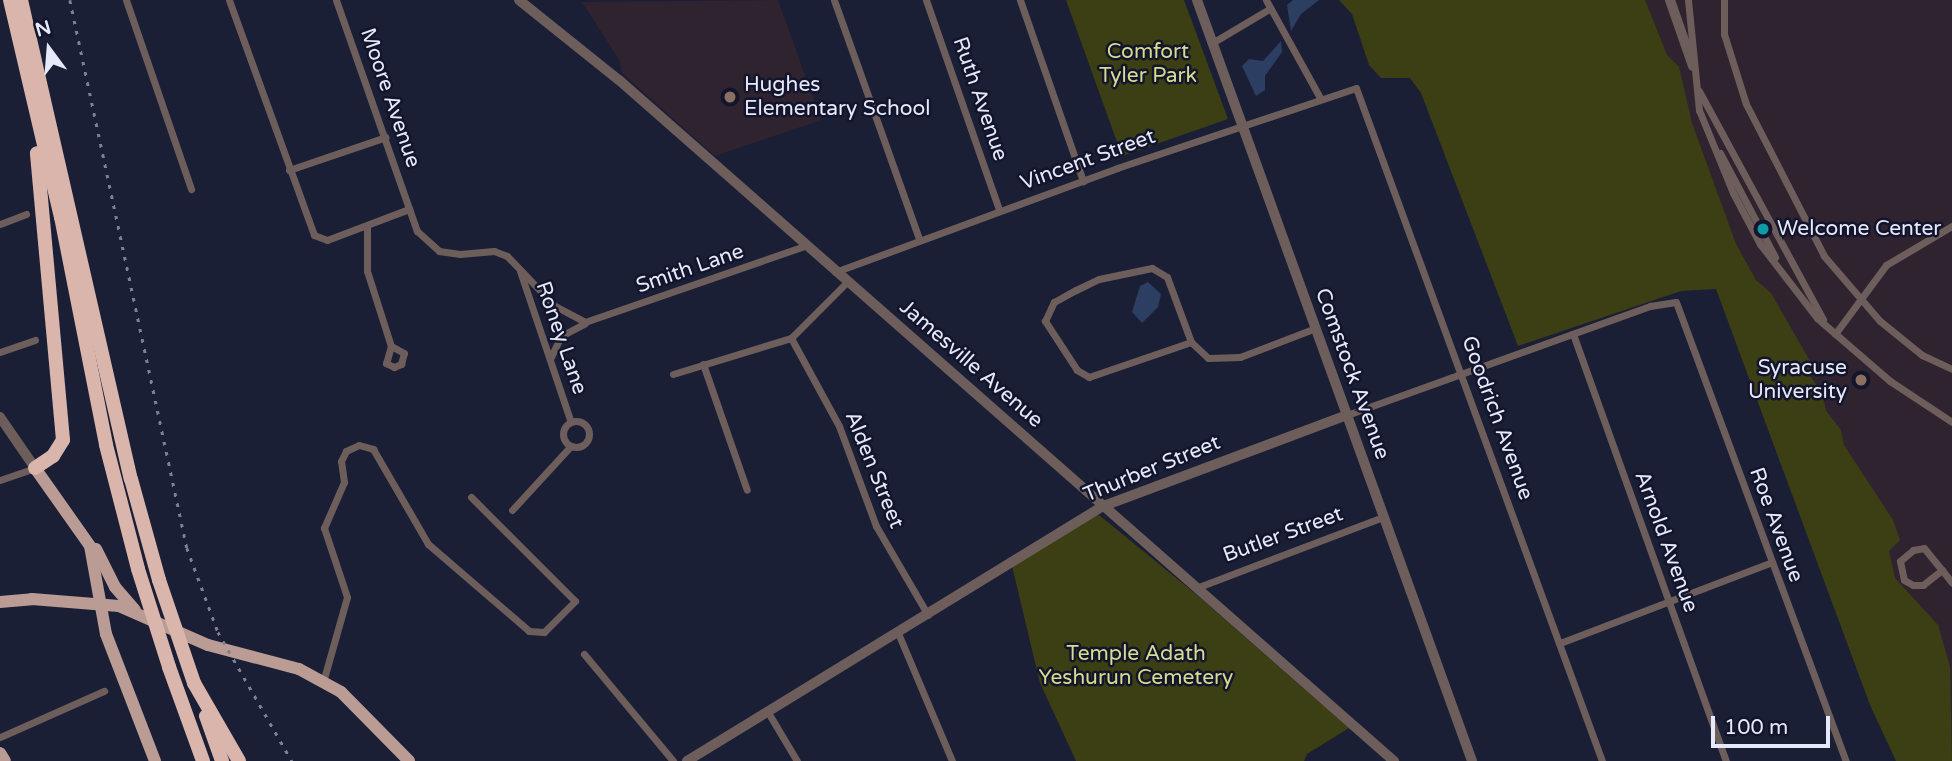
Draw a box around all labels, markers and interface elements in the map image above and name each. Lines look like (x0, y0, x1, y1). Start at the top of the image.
north arrow (14, 14, 84, 84)
text: N (33, 16, 54, 41)
street label: Moore Avenue (354, 25, 426, 171)
street label: Ruth Avenue (947, 34, 1013, 164)
park label: Comfort Tyler Park (1099, 39, 1197, 89)
place label: Hughes Elementary School (744, 72, 931, 122)
marker: Hughes Elementary School (722, 89, 738, 105)
street label: Vincent Street (1017, 124, 1159, 196)
place label: Welcome Center (1777, 216, 1941, 242)
marker: Welcome Center (1755, 221, 1771, 237)
street label: Smith Lane (633, 239, 747, 299)
street label: Roney Lane (530, 278, 592, 398)
street label: Comstock Avenue (1309, 285, 1395, 463)
street label: Jamesville Avenue (894, 295, 1048, 433)
street label: Goodrich Avenue (1456, 333, 1538, 503)
place label: Syracuse University (1748, 355, 1847, 405)
marker: Syracuse University (1853, 372, 1869, 388)
street label: Alden Street (839, 408, 909, 532)
street label: Thurber Street (1080, 430, 1224, 508)
street label: Roe Avenue (1744, 464, 1808, 586)
street label: Arnold Avenue (1629, 468, 1703, 616)
street label: Butler Street (1220, 502, 1346, 568)
park label: Temple Adath Yeshurun Cemetery (1039, 641, 1233, 691)
scale bar (1714, 702, 1833, 746)
text: 100 m (1724, 715, 1788, 740)

